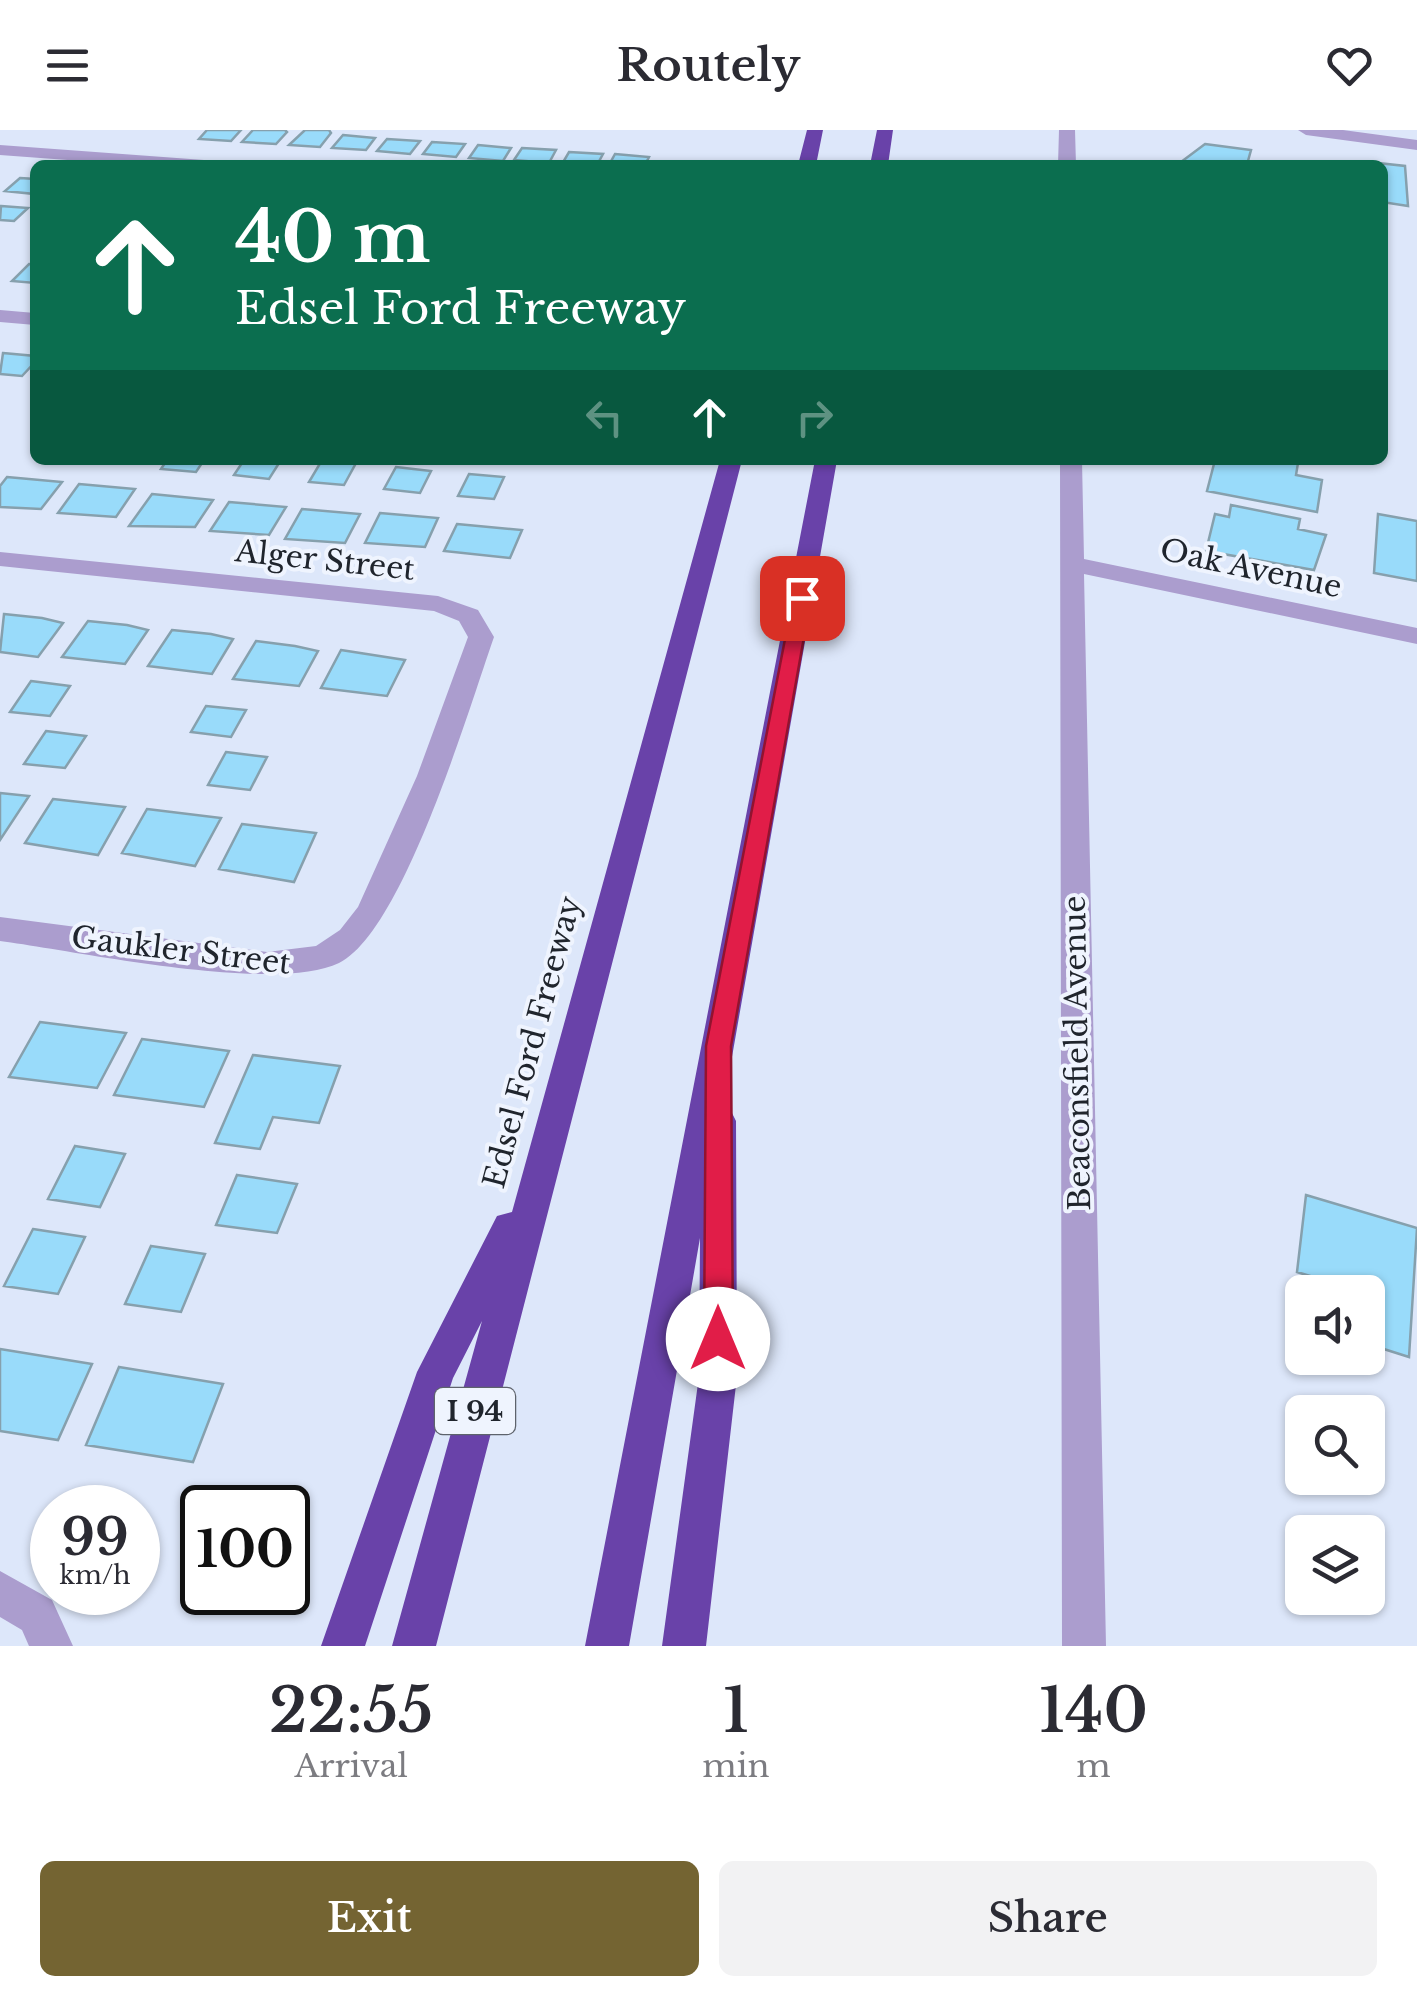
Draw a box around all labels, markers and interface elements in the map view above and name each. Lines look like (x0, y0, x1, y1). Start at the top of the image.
text: Routely (616, 37, 801, 93)
icon: menu (40, 38, 95, 93)
icon: heart (1322, 38, 1377, 93)
text: 40 m (235, 194, 430, 281)
icon: ahead (70, 200, 200, 330)
text: Edsel Ford Freeway (235, 280, 686, 336)
icon: left (577, 390, 632, 445)
icon: ahead (682, 390, 737, 445)
icon: right (787, 390, 842, 445)
street label: Oak Avenue (1157, 531, 1345, 605)
street label: Alger Street (232, 532, 417, 588)
pin (760, 556, 845, 641)
icon: arrive (775, 571, 830, 626)
street label: Edsel Ford Freeway (475, 892, 589, 1192)
street label: Beaconsfield Avenue (1056, 895, 1098, 1211)
street label: Gaukler Street (69, 918, 293, 982)
map controls (1285, 1275, 1385, 1615)
button: sound (1285, 1275, 1385, 1375)
position arrow (666, 1287, 770, 1391)
road number: I 94 (435, 1388, 515, 1434)
button: search (1285, 1395, 1385, 1495)
speed limit sign: 100 (180, 1485, 310, 1615)
text: 99 (61, 1506, 129, 1569)
button: layers (1285, 1515, 1385, 1615)
text: km/h (60, 1560, 130, 1591)
text: 22:55 (269, 1674, 433, 1748)
text: 1 (723, 1674, 749, 1748)
text: 140 (1039, 1674, 1148, 1748)
text: Arrival (295, 1746, 408, 1786)
text: min (702, 1746, 770, 1786)
text: m (1076, 1746, 1110, 1786)
button: Exit (40, 1861, 699, 1976)
button: Share (719, 1861, 1377, 1976)

